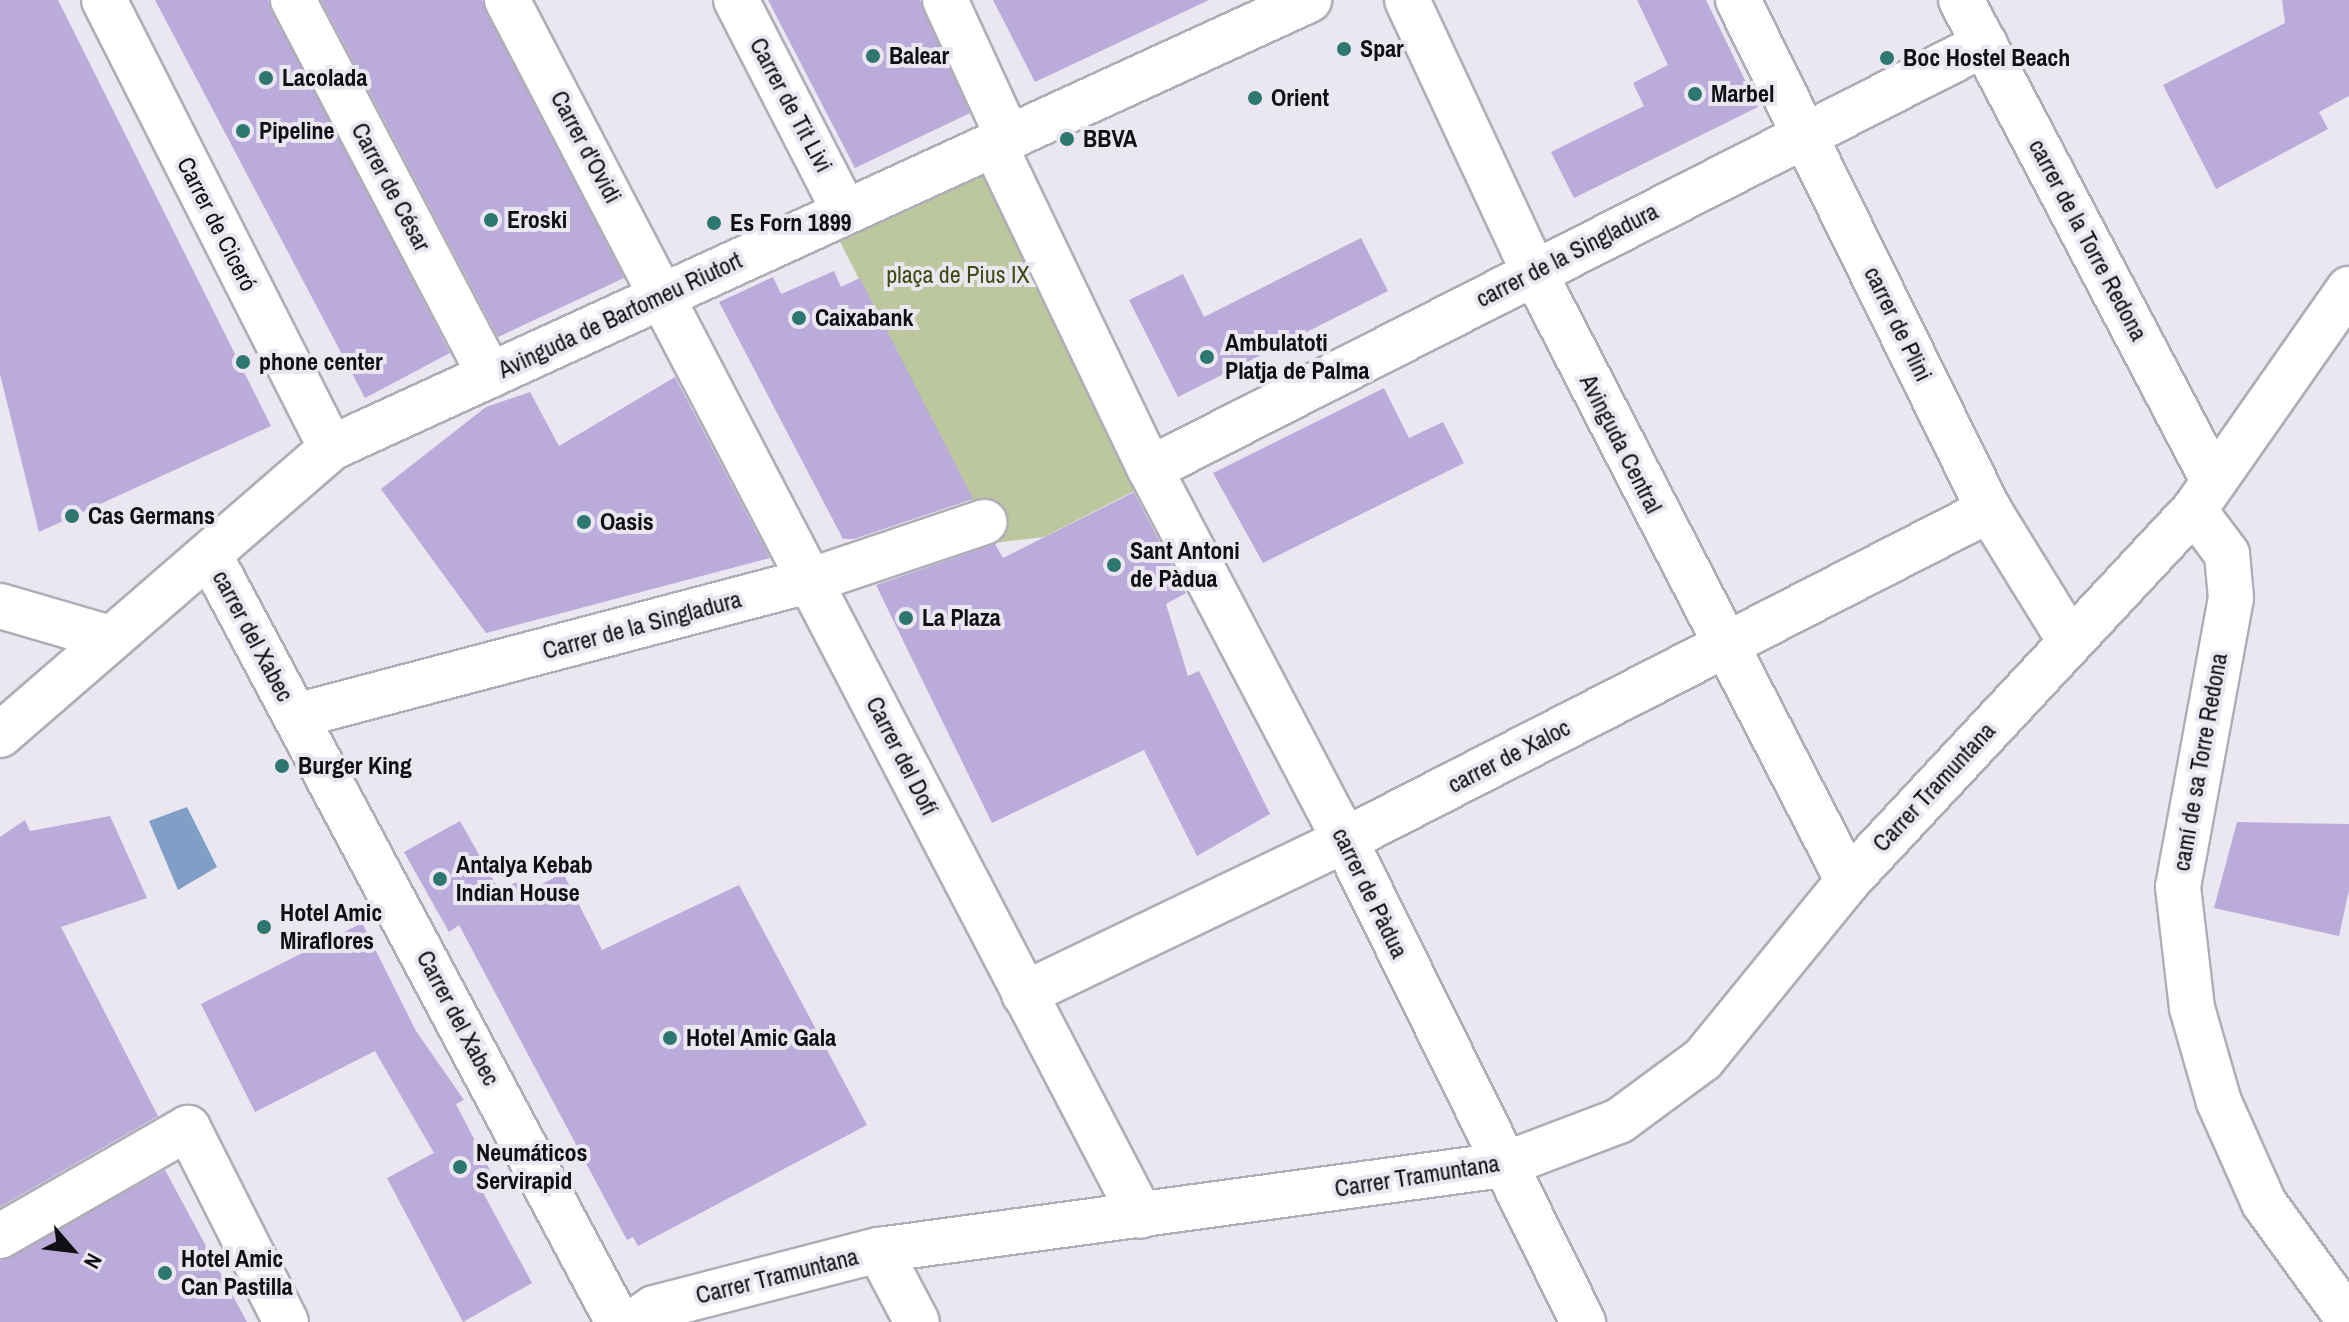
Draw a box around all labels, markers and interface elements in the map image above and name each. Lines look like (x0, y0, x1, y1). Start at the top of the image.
street label: Carrer de Tit Livi (743, 33, 839, 177)
place label: Spar (1360, 35, 1404, 63)
marker: Spar (1335, 40, 1353, 58)
place label: Balear (889, 42, 949, 70)
place label: Boc Hostel Beach (1903, 44, 2070, 72)
marker: Balear (864, 47, 882, 65)
marker: Boc Hostel Beach (1878, 49, 1896, 67)
place label: Lacolada (282, 64, 367, 92)
marker: Lacolada (257, 69, 275, 87)
place label: Marbel (1711, 80, 1774, 108)
place label: Orient (1271, 84, 1329, 112)
marker: Marbel (1686, 85, 1704, 103)
street label: Carrer d'Ovidi (544, 86, 628, 208)
marker: Orient (1246, 89, 1264, 107)
place label: Pipeline (259, 117, 334, 145)
street label: Carrer de César (345, 118, 437, 256)
marker: Pipeline (234, 122, 252, 140)
place label: BBVA (1083, 125, 1137, 153)
marker: BBVA (1058, 130, 1076, 148)
street label: carrer de la Torre Redona (2023, 134, 2153, 346)
street label: Carrer de Ciceró (171, 152, 263, 296)
street label: carrer de la Singladura (1471, 197, 1663, 313)
place label: Eroski (507, 206, 567, 234)
place label: Es Forn 1899 (730, 209, 852, 237)
marker: Eroski (482, 211, 500, 229)
marker: Es Forn 1899 (705, 214, 723, 232)
street label: Avinguda de Bartomeu Riutort (494, 246, 746, 384)
park label: plaça de Pius IX (886, 261, 1030, 289)
street label: carrer de Plini (1858, 262, 1938, 386)
place label: Caixabank (815, 304, 913, 332)
marker: Caixabank (790, 309, 808, 327)
place label: Ambulatoti Platja de Palma (1225, 329, 1369, 385)
marker: Ambulatoti Platja de Palma (1196, 346, 1218, 368)
place label: phone center (259, 348, 383, 376)
marker: phone center (234, 353, 252, 371)
street label: Avinguda Central (1574, 370, 1668, 518)
place label: Cas Germans (88, 502, 215, 530)
marker: Cas Germans (63, 507, 81, 525)
place label: Oasis (600, 508, 654, 536)
marker: Oasis (575, 513, 593, 531)
place label: Sant Antoni de Pàdua (1130, 537, 1240, 593)
marker: Sant Antoni de Pàdua (1105, 556, 1123, 574)
street label: carrer del Xabec (206, 566, 300, 706)
street label: Carrer de la Singladura (539, 585, 745, 665)
place label: La Plaza (922, 604, 1001, 632)
marker: La Plaza (897, 609, 915, 627)
street label: camí de sa Torre Redona (2167, 651, 2233, 873)
street label: Carrer del Dofí (860, 692, 944, 820)
street label: carrer de Xaloc (1443, 713, 1575, 799)
street label: Carrer Tramuntana (1867, 716, 2001, 858)
place label: Burger King (298, 752, 412, 780)
marker: Burger King (273, 757, 291, 775)
street label: carrer de Pàdua (1326, 823, 1414, 963)
place label: Antalya Kebab Indian House (456, 851, 593, 907)
marker: Antalya Kebab Indian House (431, 870, 449, 888)
place label: Hotel Amic Miraflores (280, 899, 383, 955)
marker: Hotel Amic Miraflores (255, 918, 273, 936)
street label: Carrer del Xabec (410, 946, 506, 1090)
place label: Hotel Amic Gala (686, 1024, 837, 1052)
marker: Hotel Amic Gala (661, 1029, 679, 1047)
place label: Neumáticos Servirapid (476, 1139, 588, 1195)
street label: Carrer Tramuntana (1332, 1149, 1502, 1203)
marker: Neumáticos Servirapid (451, 1158, 469, 1176)
north arrow (32, 1210, 112, 1290)
street label: Carrer Tramuntana (693, 1242, 861, 1310)
place label: Hotel Amic Can Pastilla (181, 1245, 293, 1301)
text: N (77, 1248, 109, 1274)
marker: Hotel Amic Can Pastilla (156, 1264, 174, 1282)

